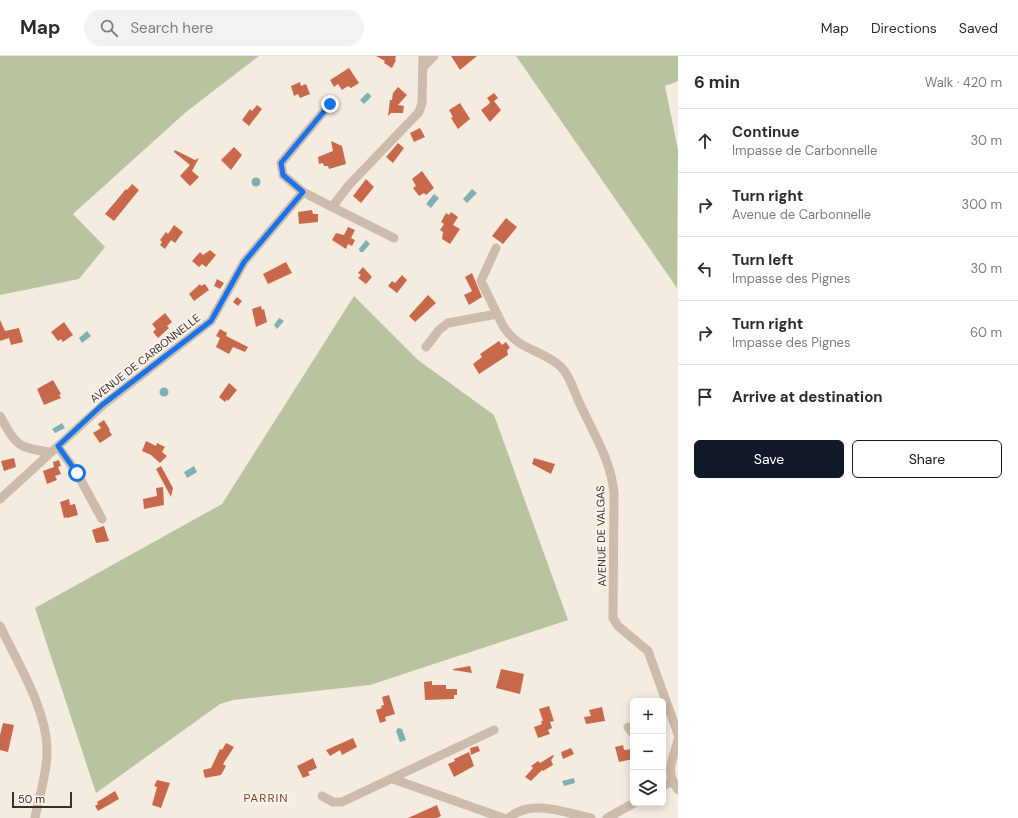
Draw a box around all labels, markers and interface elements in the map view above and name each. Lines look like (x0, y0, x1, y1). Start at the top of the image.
search box (84, 10, 364, 46)
text: Map (20, 15, 60, 40)
icon: search (98, 17, 120, 39)
text: Search here (130, 18, 213, 38)
text: Map (821, 19, 849, 37)
text: Directions (871, 19, 937, 37)
text: Saved (959, 19, 998, 37)
text: 6 min (694, 71, 740, 93)
text: Walk · 420 m (925, 74, 1002, 91)
route end (321, 95, 339, 113)
text: Continue (732, 122, 800, 142)
icon: ahead (694, 130, 716, 152)
text: 30 m (970, 132, 1002, 149)
text: Impasse de Carbonnelle (732, 142, 877, 159)
text: Turn right (732, 186, 803, 206)
icon: right (694, 194, 716, 216)
text: 300 m (961, 196, 1002, 213)
text: Avenue de Carbonnelle (732, 206, 871, 223)
text: Turn left (732, 250, 793, 270)
icon: left (694, 258, 716, 280)
text: 30 m (970, 260, 1002, 277)
text: Impasse des Pignes (732, 270, 851, 287)
street label: AVENUE DE CARBONNELLE (87, 310, 203, 406)
text: Turn right (732, 314, 803, 334)
icon: right (694, 322, 716, 344)
text: 60 m (970, 324, 1002, 341)
text: Impasse des Pignes (732, 334, 851, 351)
icon: arrive (694, 386, 716, 408)
text: Arrive at destination (732, 387, 883, 407)
button: Save (694, 440, 844, 478)
button: Share (852, 440, 1002, 478)
route start (68, 464, 86, 482)
street label: AVENUE DE VALGAS (593, 485, 609, 587)
map controls (630, 698, 666, 806)
button: + (630, 698, 666, 734)
button: − (630, 734, 666, 770)
button: layers (630, 770, 666, 806)
scale bar (12, 790, 72, 809)
district label: PARRIN (243, 790, 289, 806)
text: 50 m (18, 792, 45, 806)

